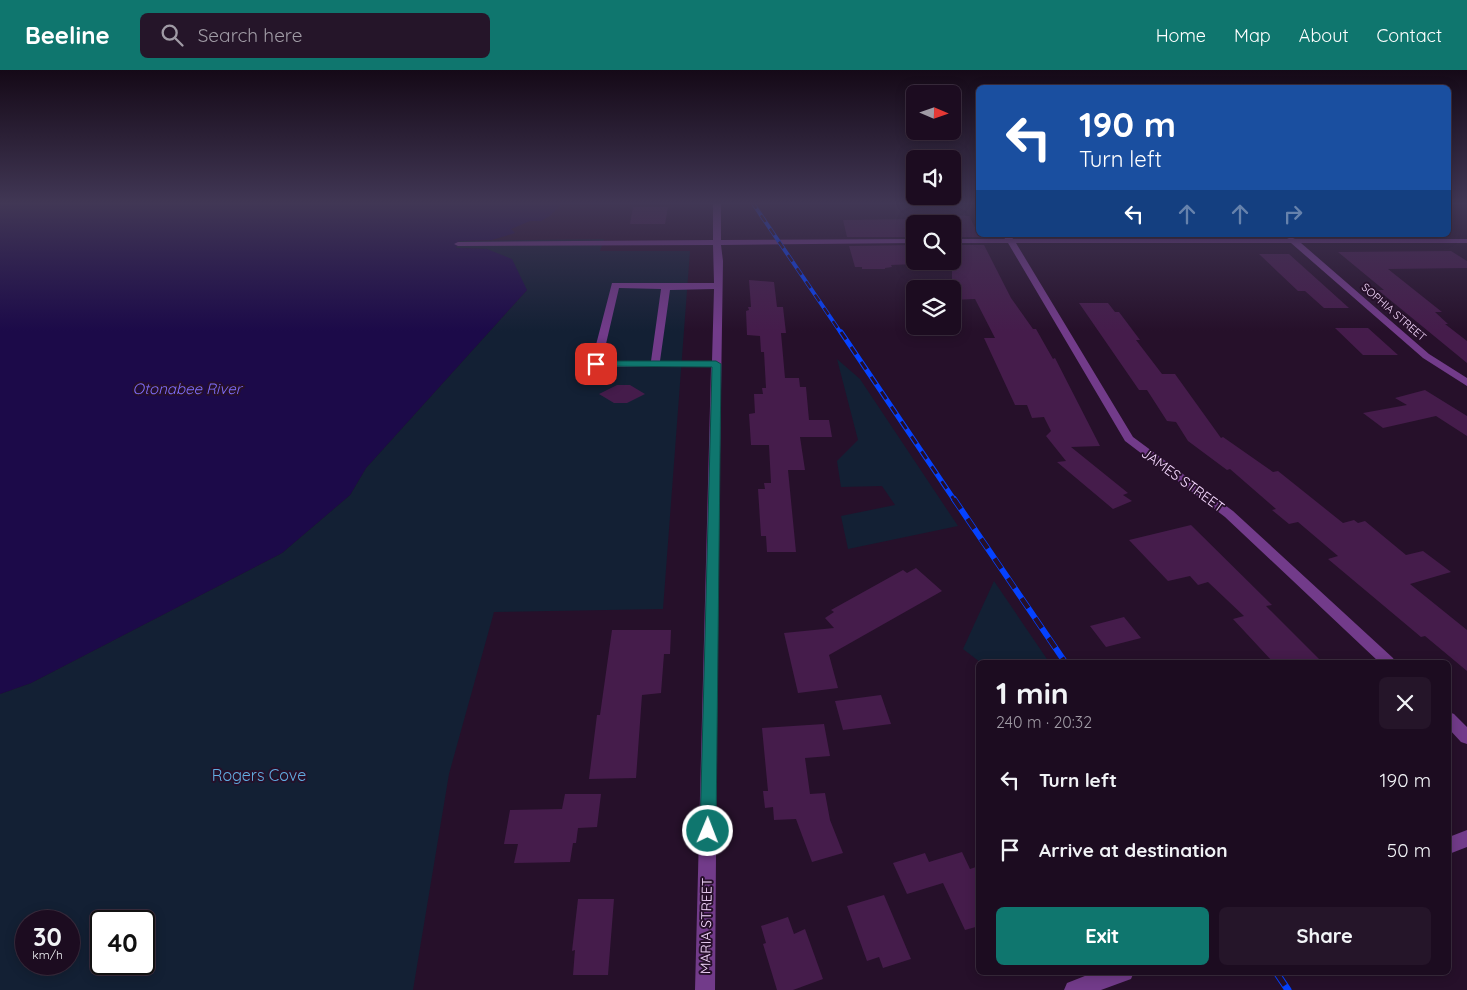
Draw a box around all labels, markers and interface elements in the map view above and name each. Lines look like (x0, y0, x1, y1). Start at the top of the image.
search box (140, 13, 490, 58)
text: Beeline (25, 20, 110, 50)
icon: search (158, 21, 186, 49)
text: Search here (198, 23, 303, 47)
text: Home (1156, 24, 1206, 47)
text: Map (1234, 24, 1271, 47)
text: About (1299, 24, 1349, 47)
text: Contact (1377, 24, 1442, 47)
north arrow (906, 85, 961, 140)
map controls (906, 85, 961, 335)
text: 190 m (1079, 102, 1176, 146)
icon: left (996, 105, 1061, 170)
text: Turn left (1079, 145, 1162, 173)
button: sound (906, 150, 961, 205)
icon: left (1120, 200, 1148, 228)
icon: ahead (1173, 200, 1201, 228)
icon: ahead (1226, 200, 1254, 228)
icon: right (1279, 200, 1307, 228)
button: search (906, 215, 961, 270)
button: layers (906, 280, 961, 335)
street label: SOPHIA STREET (1359, 280, 1430, 344)
pin (575, 343, 617, 385)
icon: arrive (582, 350, 610, 378)
water label: Otonabee River (133, 379, 244, 398)
street label: JAMES STREET (1138, 444, 1228, 516)
text: 1 min (996, 674, 1069, 712)
button: close (1379, 677, 1431, 729)
text: 240 m · 20:32 (996, 712, 1092, 732)
park label: Rogers Cove (212, 765, 306, 785)
icon: left (996, 766, 1024, 794)
text: Turn left (1039, 768, 1117, 792)
text: 190 m (1380, 768, 1431, 792)
position arrow (681, 804, 733, 856)
icon: arrive (996, 836, 1024, 864)
text: Arrive at destination (1039, 838, 1228, 862)
text: 50 m (1387, 838, 1431, 862)
street label: MARIA STREET (696, 878, 716, 974)
button: Exit (996, 907, 1209, 965)
button: Share (1219, 907, 1431, 965)
speed limit sign: 40 (90, 910, 155, 975)
text: 30 (33, 921, 62, 952)
text: km/h (32, 947, 63, 962)

